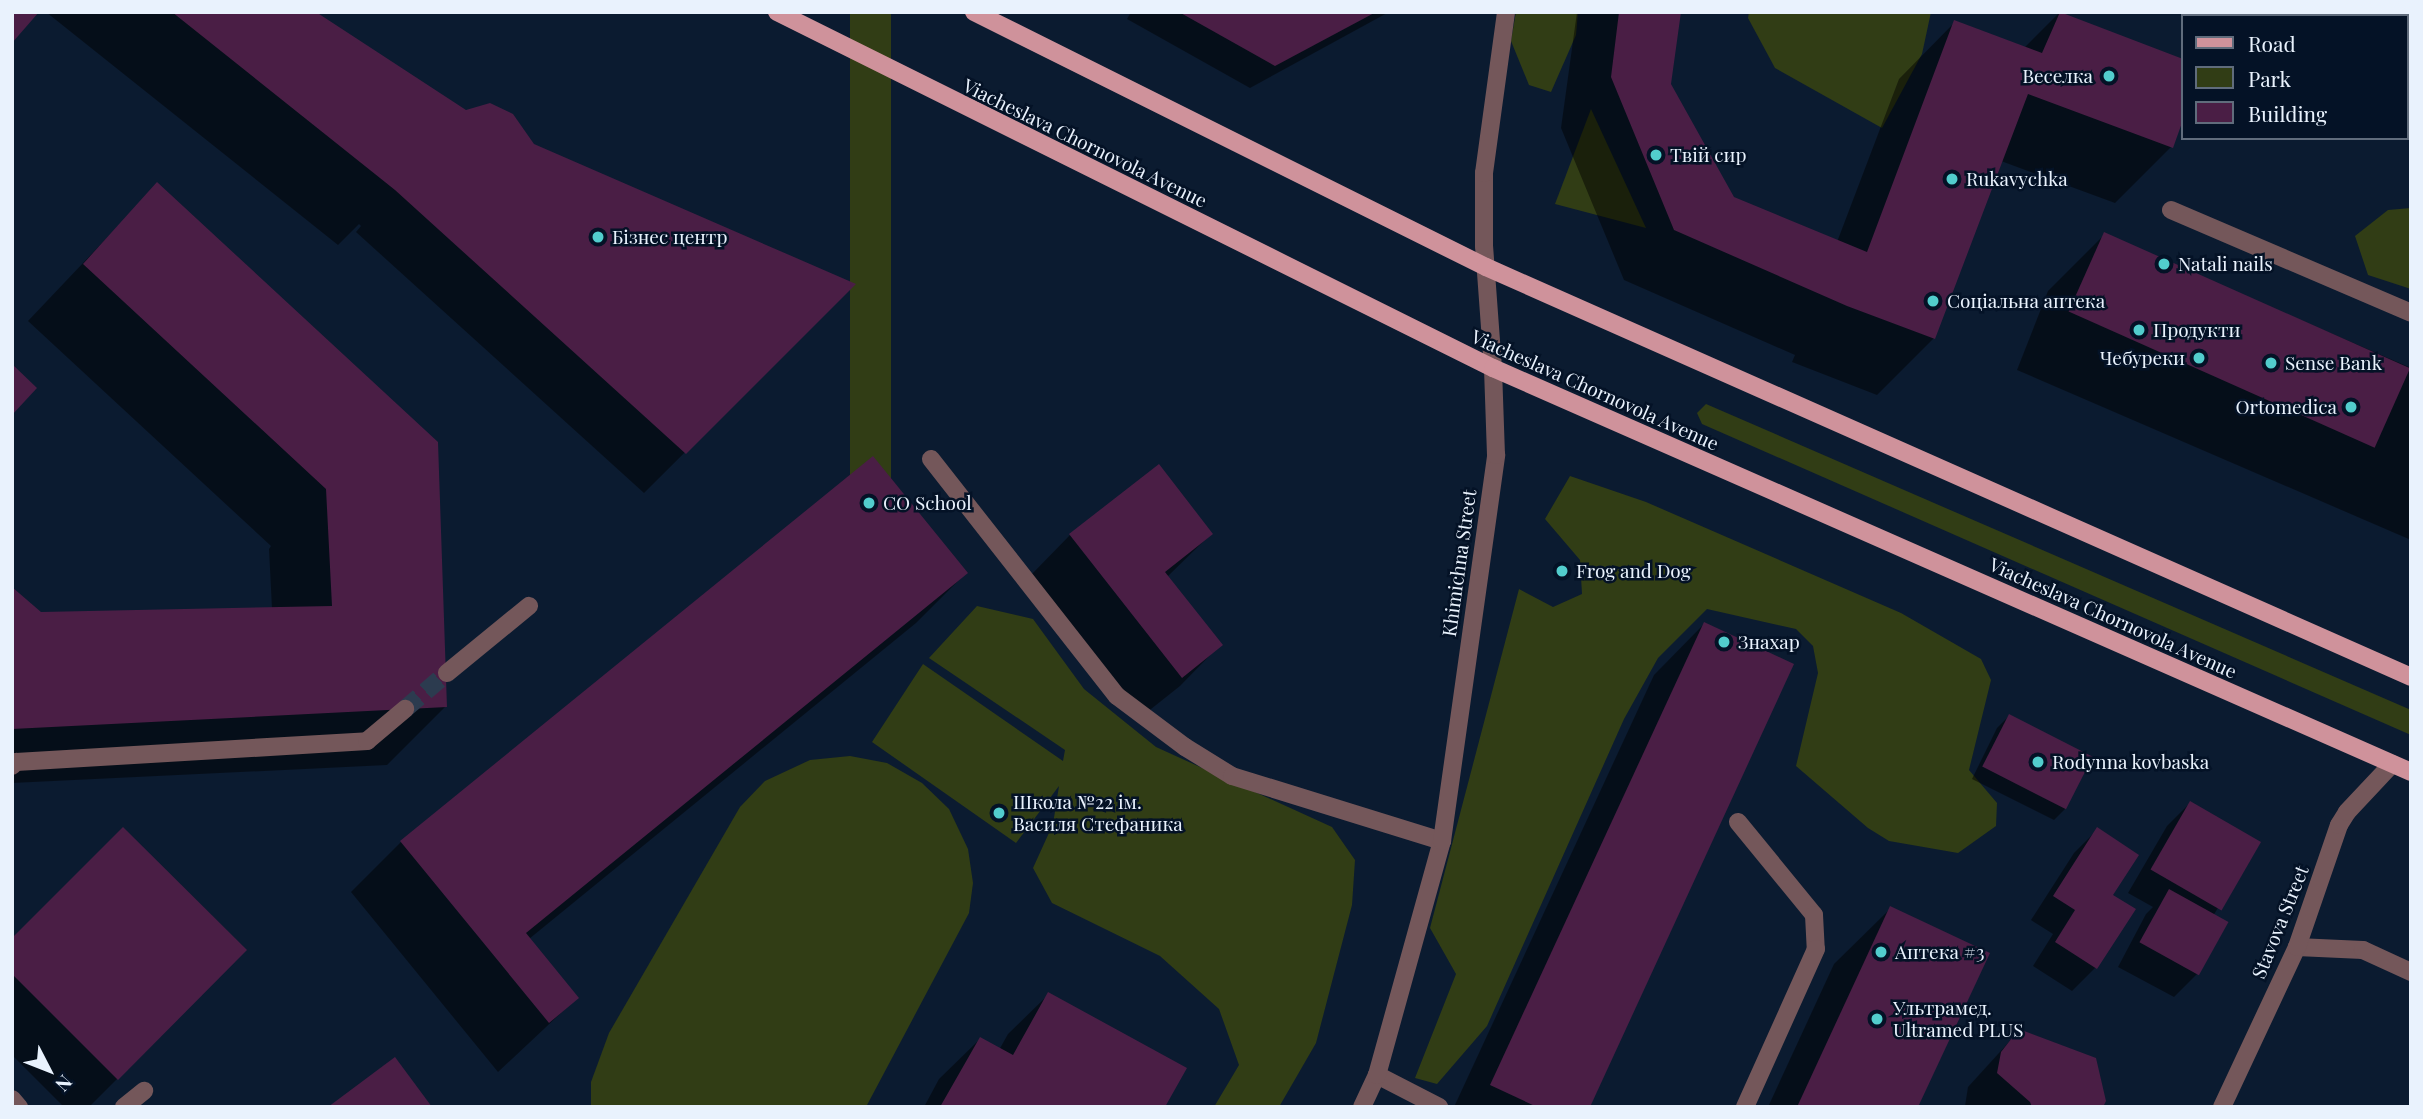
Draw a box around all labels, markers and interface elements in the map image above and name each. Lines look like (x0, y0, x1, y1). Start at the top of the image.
legend (2182, 14, 2409, 140)
text: Road (2248, 29, 2296, 57)
text: Park (2248, 64, 2291, 92)
place label: Веселка (2022, 65, 2093, 87)
marker: Веселка (2099, 66, 2119, 86)
street label: Viacheslava Chornovola Avenue (959, 74, 1211, 212)
text: Building (2248, 99, 2327, 127)
place label: Твій сир (1670, 144, 1747, 166)
marker: Твій сир (1648, 147, 1664, 163)
place label: Rukavychka (1966, 168, 2068, 190)
marker: Rukavychka (1944, 171, 1960, 187)
place label: Бізнес центр (612, 226, 727, 248)
marker: Бізнес центр (590, 229, 606, 245)
place label: Natali nails (2178, 253, 2273, 275)
marker: Natali nails (2156, 256, 2172, 272)
place label: Соціальна аптека (1947, 290, 2105, 312)
marker: Соціальна аптека (1925, 293, 1941, 309)
place label: Продукти (2153, 319, 2240, 341)
marker: Продукти (2131, 322, 2147, 338)
street label: Viacheslava Chornovola Avenue (1467, 325, 1723, 455)
place label: Чебуреки (2100, 347, 2185, 369)
marker: Чебуреки (2191, 350, 2207, 366)
place label: Sense Bank (2285, 352, 2382, 374)
marker: Sense Bank (2263, 355, 2279, 371)
place label: Ortomedica (2236, 396, 2337, 418)
marker: Ortomedica (2343, 399, 2359, 415)
street label: Khimichna Street (1437, 488, 1481, 638)
place label: CO School (883, 492, 972, 514)
marker: CO School (861, 495, 877, 511)
street label: Viacheslava Chornovola Avenue (1985, 553, 2241, 683)
place label: Frog and Dog (1576, 560, 1691, 582)
marker: Frog and Dog (1554, 563, 1570, 579)
place label: Знахар (1738, 631, 1800, 653)
marker: Знахар (1716, 634, 1732, 650)
place label: Rodynna kovbaska (2052, 751, 2210, 773)
marker: Rodynna kovbaska (2030, 754, 2046, 770)
place label: Школа №22 ім. Василя Стефаника (1013, 791, 1183, 835)
marker: Школа №22 ім. Василя Стефаника (991, 805, 1007, 821)
street label: Stavova Street (2247, 862, 2313, 982)
place label: Аптека #3 (1895, 941, 1984, 963)
marker: Аптека #3 (1873, 944, 1889, 960)
place label: Ультрамед. Ultramed PLUS (1893, 997, 2024, 1041)
marker: Ультрамед. Ultramed PLUS (1867, 1009, 1887, 1029)
north arrow (14, 1035, 84, 1105)
text: N (50, 1070, 79, 1098)

